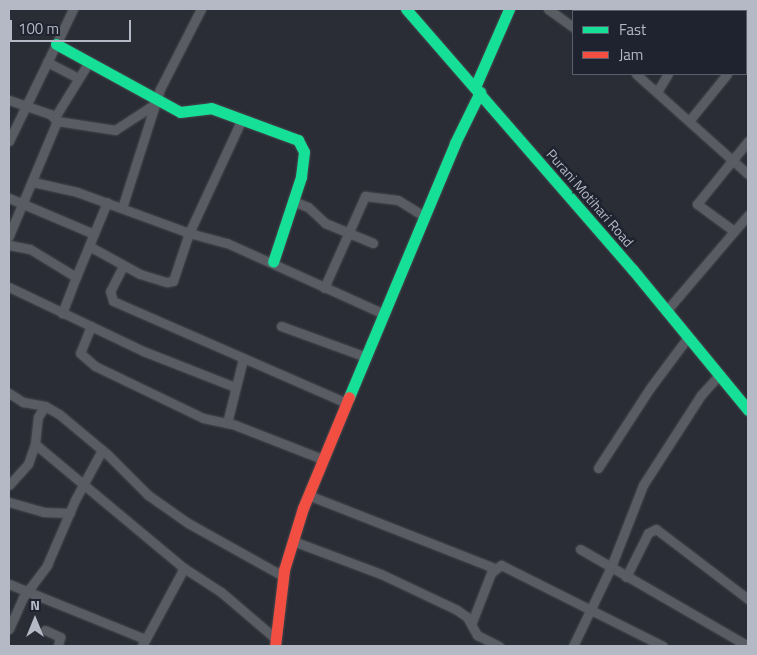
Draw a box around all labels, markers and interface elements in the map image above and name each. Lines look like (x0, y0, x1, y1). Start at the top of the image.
scale bar (12, 10, 134, 42)
legend (572, 10, 747, 75)
text: 100 m (18, 17, 59, 40)
text: Fast (619, 18, 646, 41)
text: Jam (619, 43, 643, 66)
street label: Purani Motihari Road (543, 146, 637, 250)
text: N (30, 594, 40, 615)
north arrow (10, 595, 60, 645)

